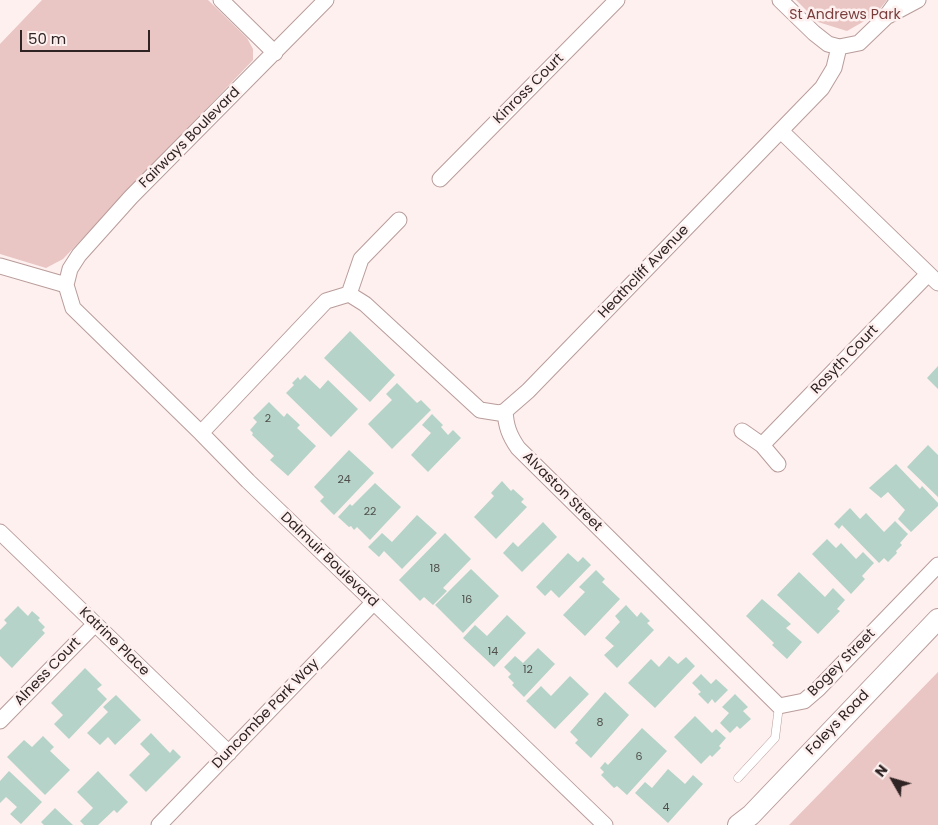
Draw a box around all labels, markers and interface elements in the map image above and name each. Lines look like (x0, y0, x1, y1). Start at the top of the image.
park label: St Andrews Park (789, 7, 901, 23)
scale bar (22, 20, 152, 52)
text: 50 m (28, 28, 66, 49)
street label: Kinross Court (490, 50, 568, 128)
street label: Fairways Boulevard (136, 84, 244, 192)
street label: Heathcliff Avenue (595, 222, 693, 322)
street label: Rosyth Court (808, 322, 882, 398)
house number: 2 (265, 412, 271, 426)
street label: Alvaston Street (519, 449, 605, 535)
house number: 24 (337, 473, 351, 487)
house number: 22 (364, 505, 376, 519)
street label: Dalmuir Boulevard (277, 509, 381, 611)
house number: 18 (430, 562, 440, 576)
house number: 16 (462, 593, 472, 607)
street label: Katrine Place (75, 604, 153, 680)
street label: Bogey Street (805, 626, 879, 700)
street label: Alness Court (11, 635, 85, 709)
house number: 14 (488, 645, 498, 659)
street label: Duncombe Park Way (209, 656, 323, 772)
house number: 12 (523, 663, 533, 677)
street label: Foleys Road (803, 687, 873, 759)
house number: 8 (597, 716, 603, 730)
house number: 6 (636, 750, 642, 764)
north arrow (868, 755, 918, 805)
text: N (870, 760, 892, 781)
house number: 4 (663, 801, 669, 815)

